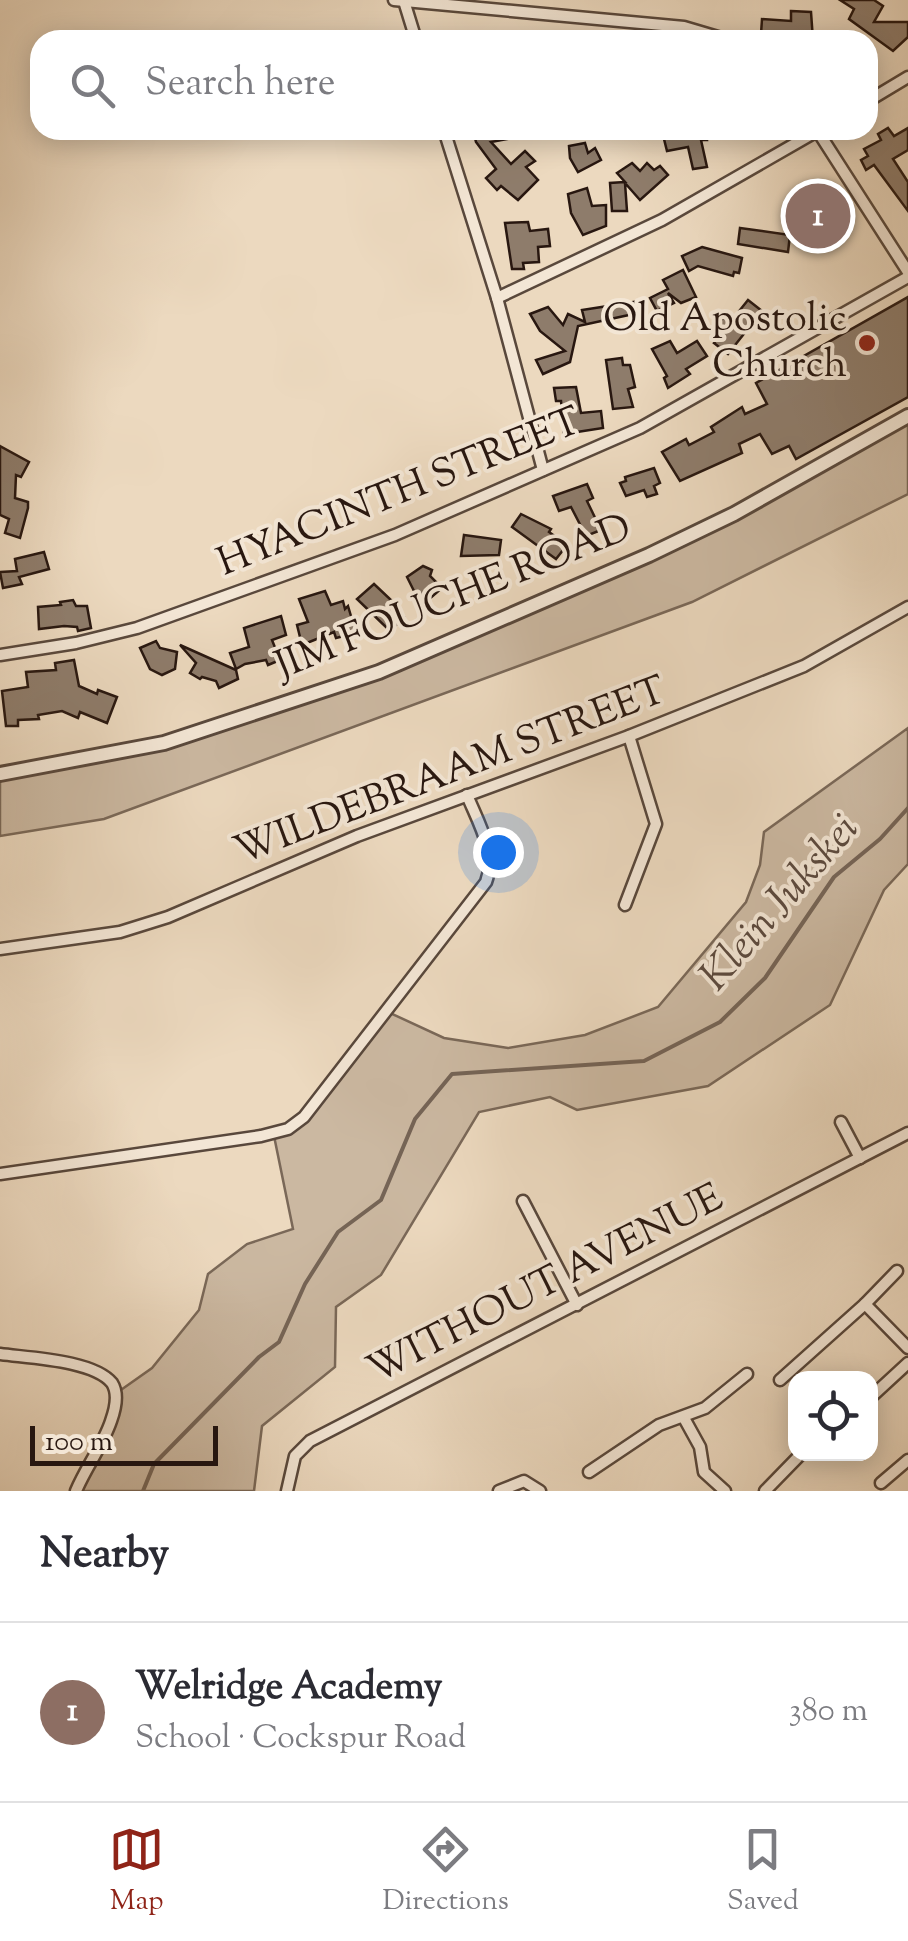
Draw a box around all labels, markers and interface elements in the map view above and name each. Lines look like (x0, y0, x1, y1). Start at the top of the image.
search box (30, 30, 878, 140)
icon: search (65, 58, 120, 113)
text: Search here (145, 58, 336, 112)
pin: 1 (786, 178, 850, 254)
place label: Old Apostolic Church (603, 292, 847, 395)
marker: Old Apostolic Church (856, 332, 878, 354)
street label: HYACINTH STREET (210, 395, 590, 593)
street label: JIM FOUCHE ROAD (266, 502, 641, 697)
street label: WILDEBRAAM STREET (227, 664, 675, 882)
water label: Klein Jukskei (687, 802, 875, 1006)
your location (473, 827, 524, 878)
street label: WITHOUT AVENUE (358, 1171, 734, 1401)
map controls (788, 1371, 878, 1461)
button: locate (788, 1371, 878, 1461)
scale bar (30, 1421, 218, 1466)
text: 100 m (45, 1423, 113, 1463)
text: Nearby (40, 1526, 169, 1586)
text: Welridge Academy (135, 1662, 443, 1716)
text: 1 (67, 1689, 78, 1735)
text: 380 m (789, 1689, 868, 1735)
text: School · Cockspur Road (135, 1716, 466, 1762)
tab: Map (109, 1822, 164, 1922)
tab: Directions (382, 1822, 509, 1922)
tab: Saved (727, 1822, 799, 1922)

